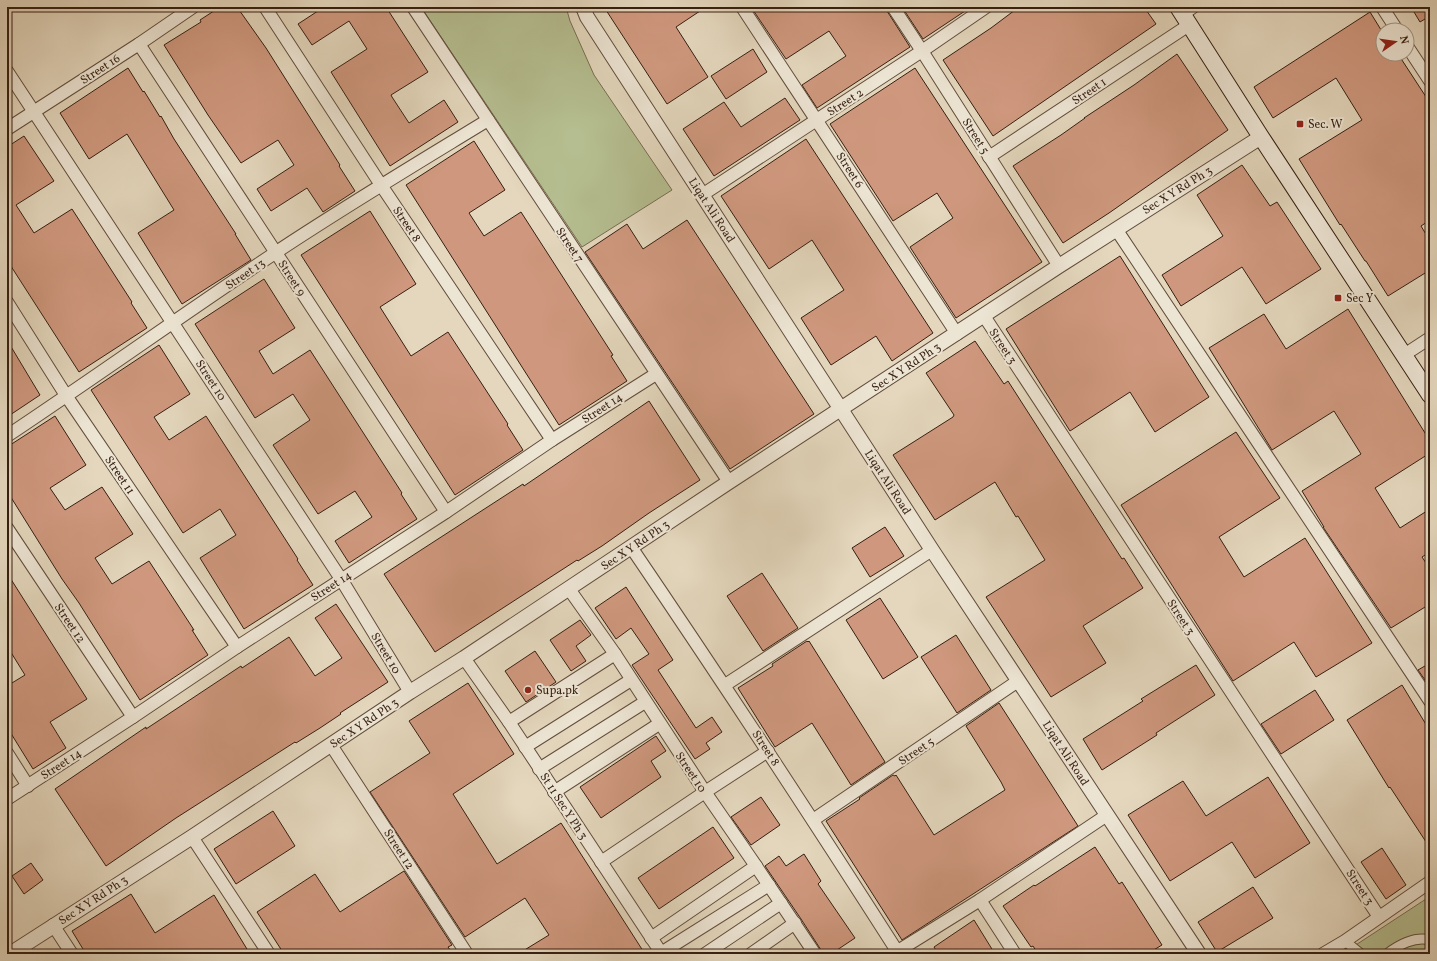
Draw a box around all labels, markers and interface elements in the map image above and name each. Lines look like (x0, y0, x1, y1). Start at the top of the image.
north arrow (1375, 22, 1415, 62)
text: N (1395, 35, 1411, 46)
street label: Street 16 (77, 51, 124, 89)
street label: Street 1 (1069, 74, 1110, 109)
street label: Street 2 (824, 85, 867, 121)
street label: Street 5 (958, 115, 993, 158)
place label: Sec. W (1308, 117, 1343, 133)
marker: Sec. W (1295, 119, 1305, 129)
street label: Street 6 (832, 149, 867, 192)
street label: Sec X Y Rd Ph 3 (1140, 163, 1215, 219)
street label: Liqat Ali Road (684, 175, 738, 246)
street label: Street 8 (388, 204, 424, 246)
street label: Street 7 (551, 225, 587, 267)
street label: Street 13 (223, 256, 269, 294)
street label: Street 9 (274, 257, 309, 300)
place label: Sec Y (1346, 291, 1374, 307)
marker: Sec Y (1333, 293, 1343, 303)
street label: Street 3 (985, 325, 1020, 368)
street label: Sec X Y Rd Ph 3 (869, 339, 944, 396)
street label: Street 10 (191, 357, 229, 404)
street label: Street 14 (579, 390, 626, 428)
street label: Liqat Ali Road (860, 447, 914, 518)
street label: Street 11 (100, 453, 138, 498)
street label: Sec X Y Rd Ph 3 (598, 517, 673, 575)
street label: Street 14 (308, 568, 355, 606)
street label: Street 3 (1163, 596, 1198, 639)
street label: Street 12 (50, 600, 88, 647)
street label: Street 10 (367, 630, 404, 677)
place label: Supa.pk (536, 683, 579, 699)
marker: Supa.pk (523, 685, 533, 695)
street label: Sec X Y Rd Ph 3 (327, 695, 402, 753)
street label: Liqat Ali Road (1038, 718, 1092, 789)
street label: Street 8 (748, 727, 783, 770)
street label: Street 5 (896, 734, 938, 770)
street label: Street 14 (38, 746, 85, 784)
street label: Street 10 (671, 749, 710, 796)
street label: St 11 Sec Y Ph 3 (535, 770, 591, 843)
street label: Street 12 (379, 826, 417, 873)
street label: Street 3 (1342, 866, 1377, 909)
street label: Sec X Y Rd Ph 3 (56, 872, 131, 929)

